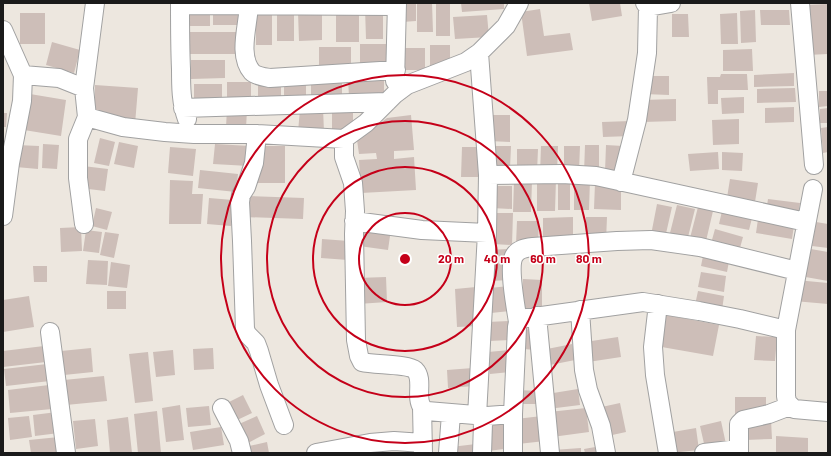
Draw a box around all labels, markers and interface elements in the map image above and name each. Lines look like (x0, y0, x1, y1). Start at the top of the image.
text: 20 m (438, 251, 464, 265)
text: 40 m (484, 251, 510, 265)
text: 60 m (530, 251, 556, 265)
text: 80 m (576, 251, 602, 265)
centre of rings (398, 252, 412, 266)

